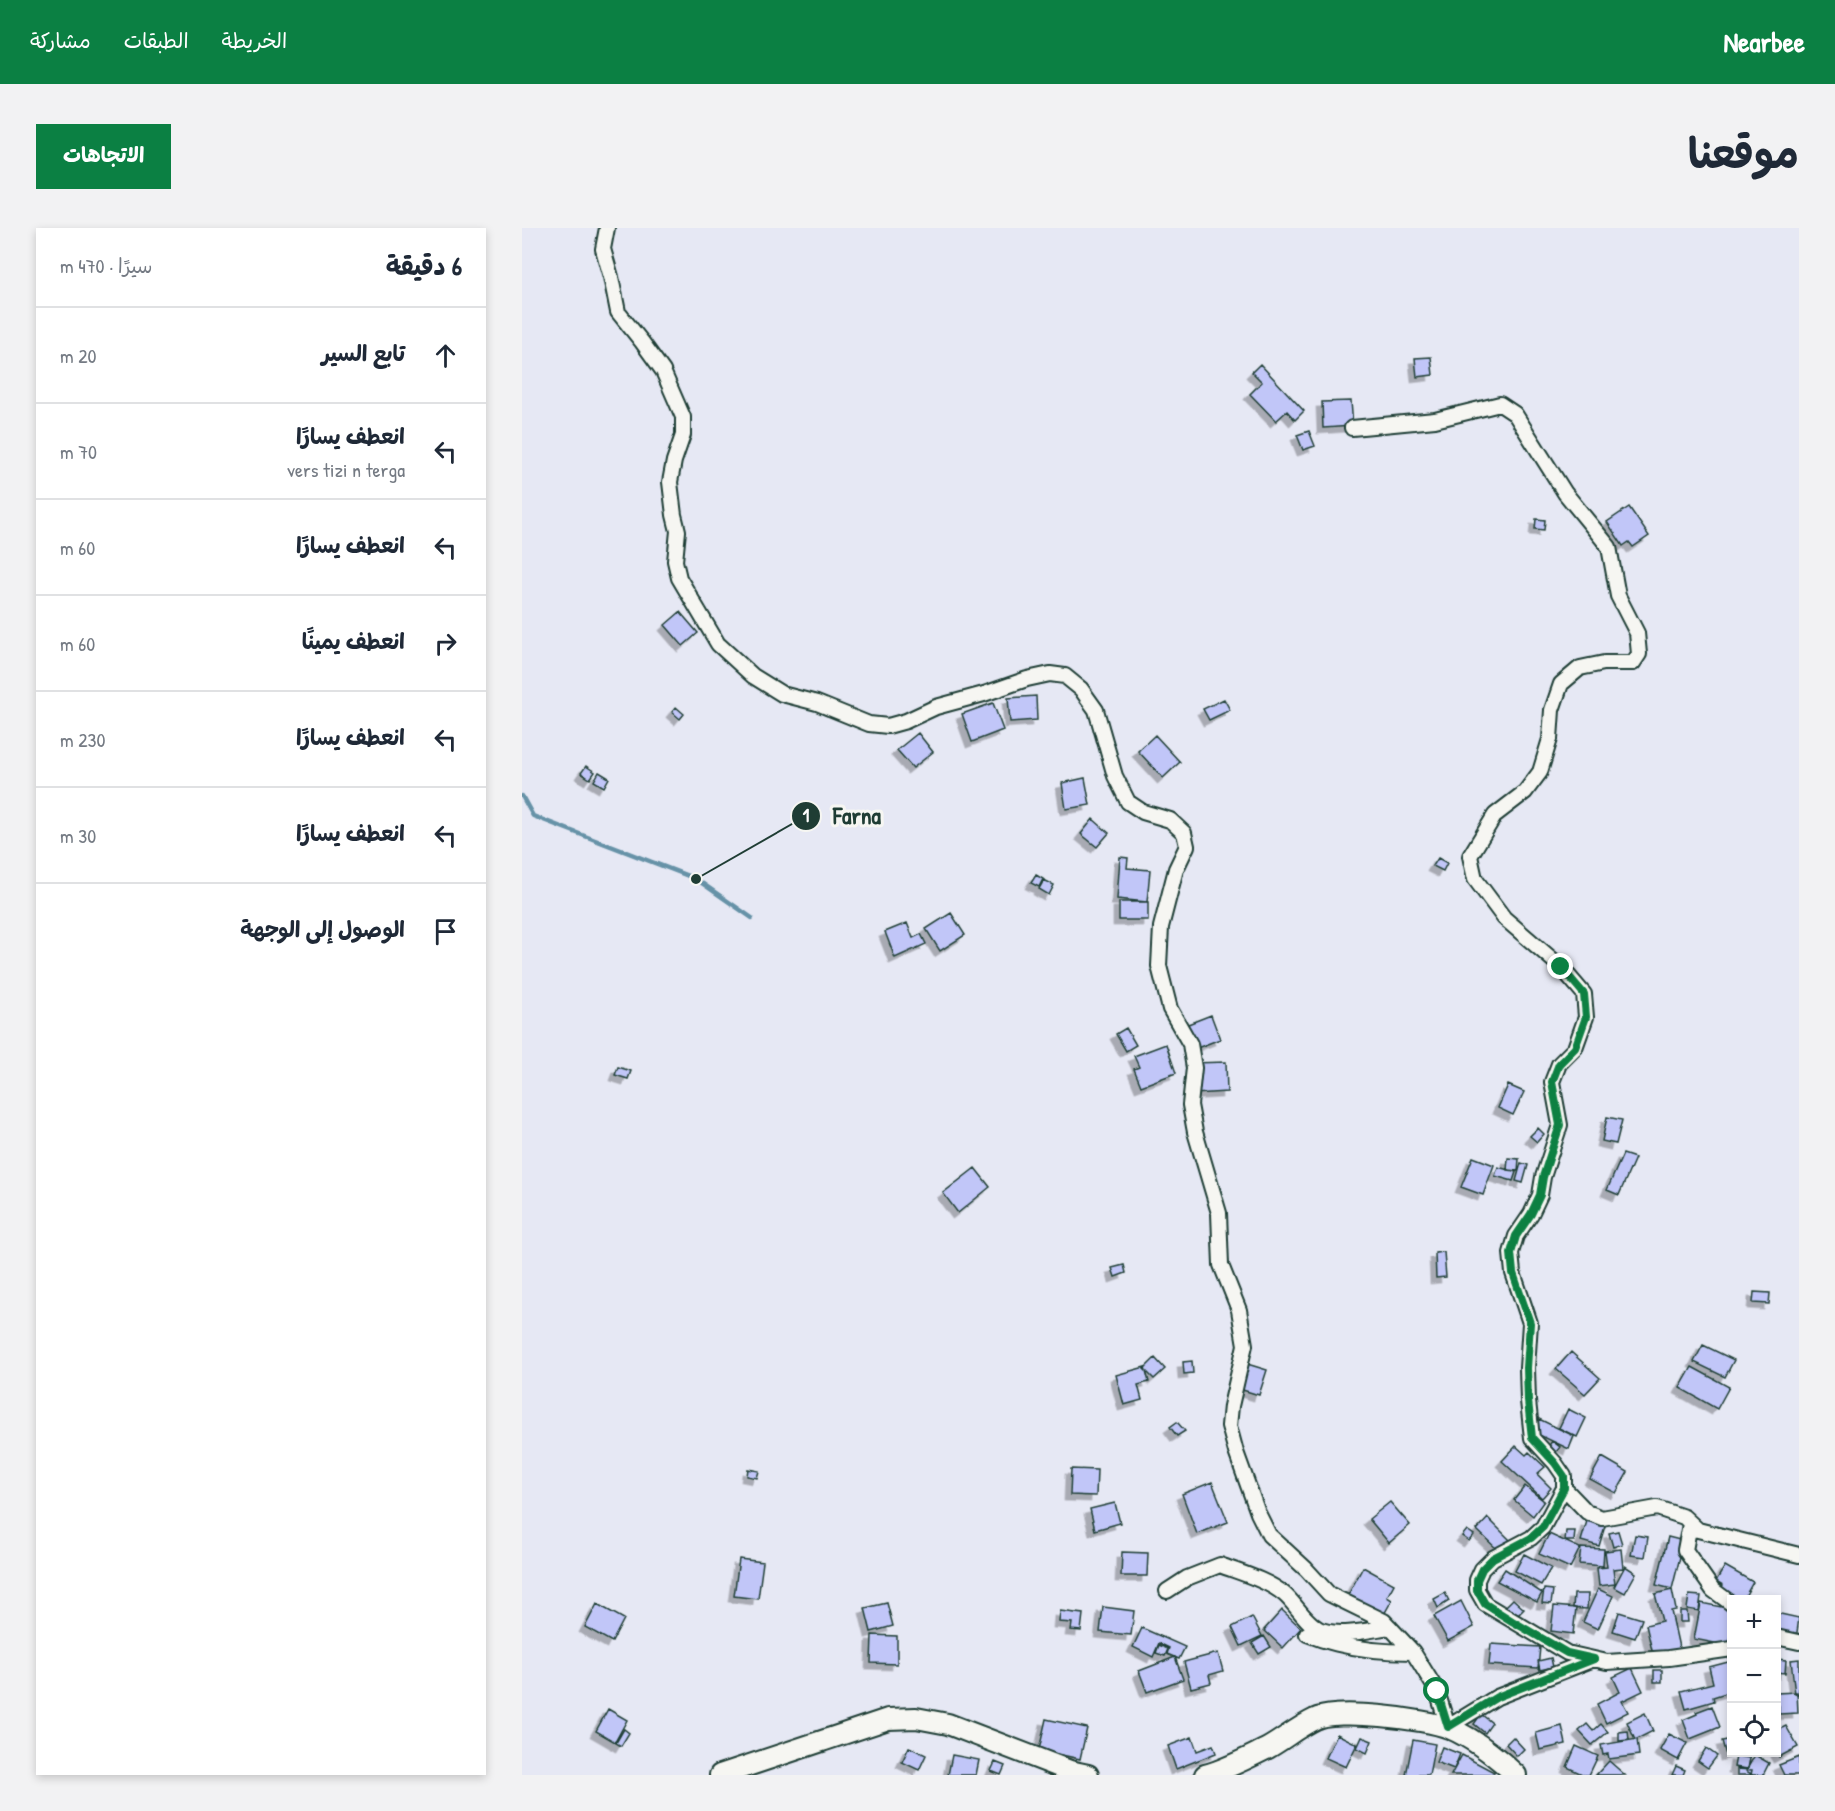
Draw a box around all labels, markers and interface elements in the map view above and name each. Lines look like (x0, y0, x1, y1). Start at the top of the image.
text: Nearbee (1723, 23, 1805, 61)
text: مشاركة (30, 26, 91, 55)
text: الطبقات (124, 26, 189, 55)
text: الخريطة (222, 26, 287, 55)
button: الاتجاهات (36, 124, 171, 189)
text: موقعنا (1688, 124, 1799, 181)
text: 6 دقيقة (386, 248, 462, 283)
text: سيرًا · 470 m (60, 252, 153, 279)
text: تابع السير (322, 338, 405, 368)
icon: ahead (429, 339, 462, 372)
text: 20 m (60, 342, 97, 369)
text: انعطف يسارًا (296, 421, 405, 451)
icon: left (429, 435, 462, 468)
text: 70 m (60, 438, 97, 465)
text: vers tizi n terga (287, 456, 405, 483)
text: انعطف يسارًا (296, 530, 405, 560)
icon: left (429, 531, 462, 564)
text: 60 m (60, 534, 95, 561)
text: انعطف يمينًا (302, 626, 405, 656)
icon: right (429, 627, 462, 660)
text: 60 m (60, 630, 95, 657)
text: انعطف يسارًا (296, 722, 405, 752)
icon: left (429, 723, 462, 756)
text: 230 m (60, 726, 106, 753)
callout: Farna (791, 795, 893, 837)
text: Farna (832, 799, 882, 831)
text: 1 (803, 803, 810, 828)
text: انعطف يسارًا (296, 818, 405, 848)
icon: left (429, 819, 462, 852)
text: 30 m (60, 822, 96, 849)
text: الوصول إلى الوجهة (240, 914, 405, 944)
icon: arrive (429, 915, 462, 948)
route end (1547, 953, 1573, 979)
map controls (1727, 1595, 1781, 1757)
button: + (1727, 1595, 1781, 1649)
button: − (1727, 1649, 1781, 1703)
route start (1423, 1677, 1449, 1703)
button: locate (1727, 1703, 1781, 1757)

